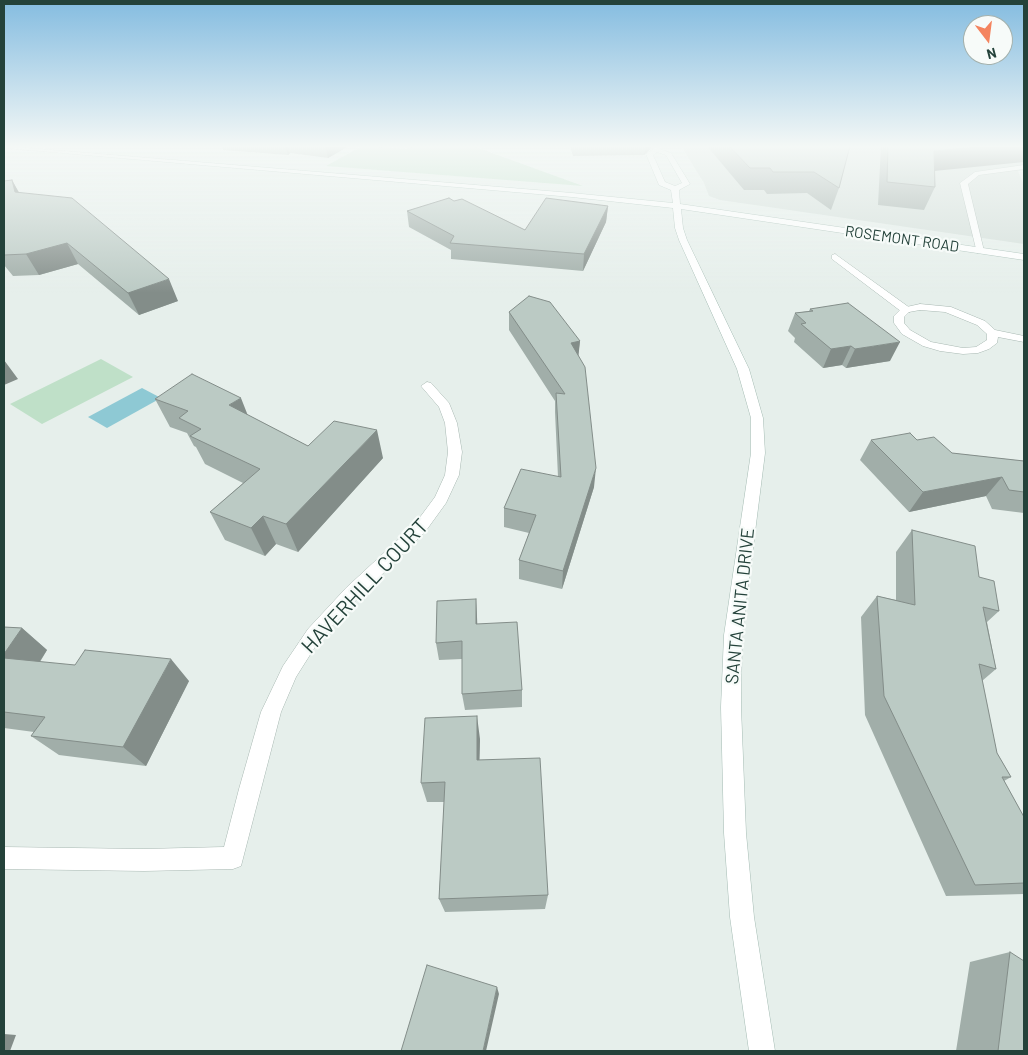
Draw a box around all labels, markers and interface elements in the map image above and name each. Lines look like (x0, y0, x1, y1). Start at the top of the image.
north arrow (963, 15, 1013, 65)
text: N (985, 45, 998, 63)
street label: ROSEMONT ROAD (844, 222, 960, 256)
street label: HAVERHILL COURT (296, 514, 434, 658)
street label: SANTA ANITA DRIVE (721, 527, 759, 685)

